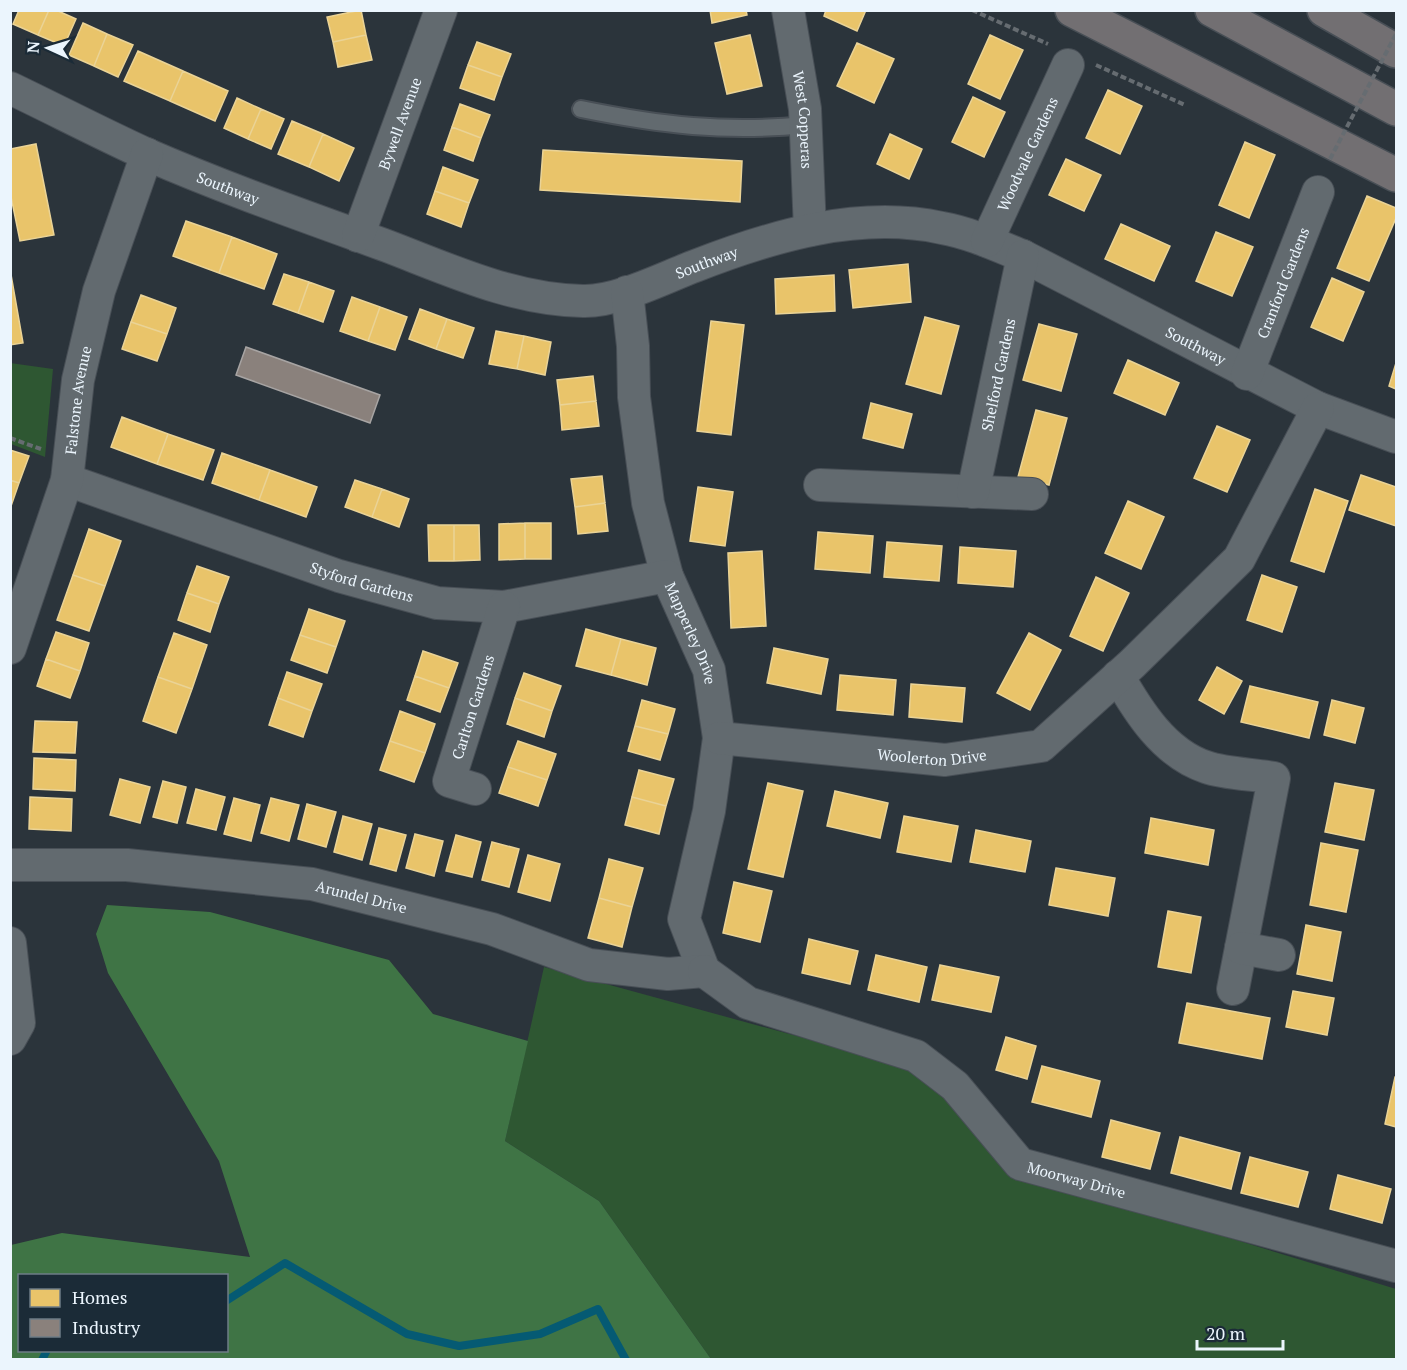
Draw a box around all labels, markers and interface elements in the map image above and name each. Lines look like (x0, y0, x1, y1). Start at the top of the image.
north arrow (18, 18, 78, 78)
text: N (22, 40, 44, 54)
street label: West Copperas (789, 69, 817, 169)
street label: Bywell Avenue (373, 74, 425, 172)
street label: Woodvale Gardens (992, 93, 1062, 214)
street label: Southway (194, 166, 263, 209)
street label: Cranford Gardens (1252, 224, 1313, 341)
street label: Southway (672, 241, 741, 283)
street label: Shelford Gardens (976, 316, 1020, 433)
street label: Southway (1162, 321, 1230, 369)
street label: Falstone Avenue (60, 344, 96, 455)
street label: Styford Gardens (307, 557, 416, 606)
street label: Mapperley Drive (661, 579, 721, 686)
street label: Carlton Gardens (446, 652, 498, 762)
street label: Woolerton Drive (876, 743, 988, 770)
street label: Arundel Drive (314, 875, 409, 917)
street label: Moorway Drive (1025, 1156, 1128, 1202)
legend (18, 1274, 228, 1352)
text: Homes (72, 1285, 127, 1309)
scale bar (1197, 1313, 1282, 1351)
text: Industry (72, 1315, 141, 1339)
text: 20 m (1206, 1321, 1246, 1345)

